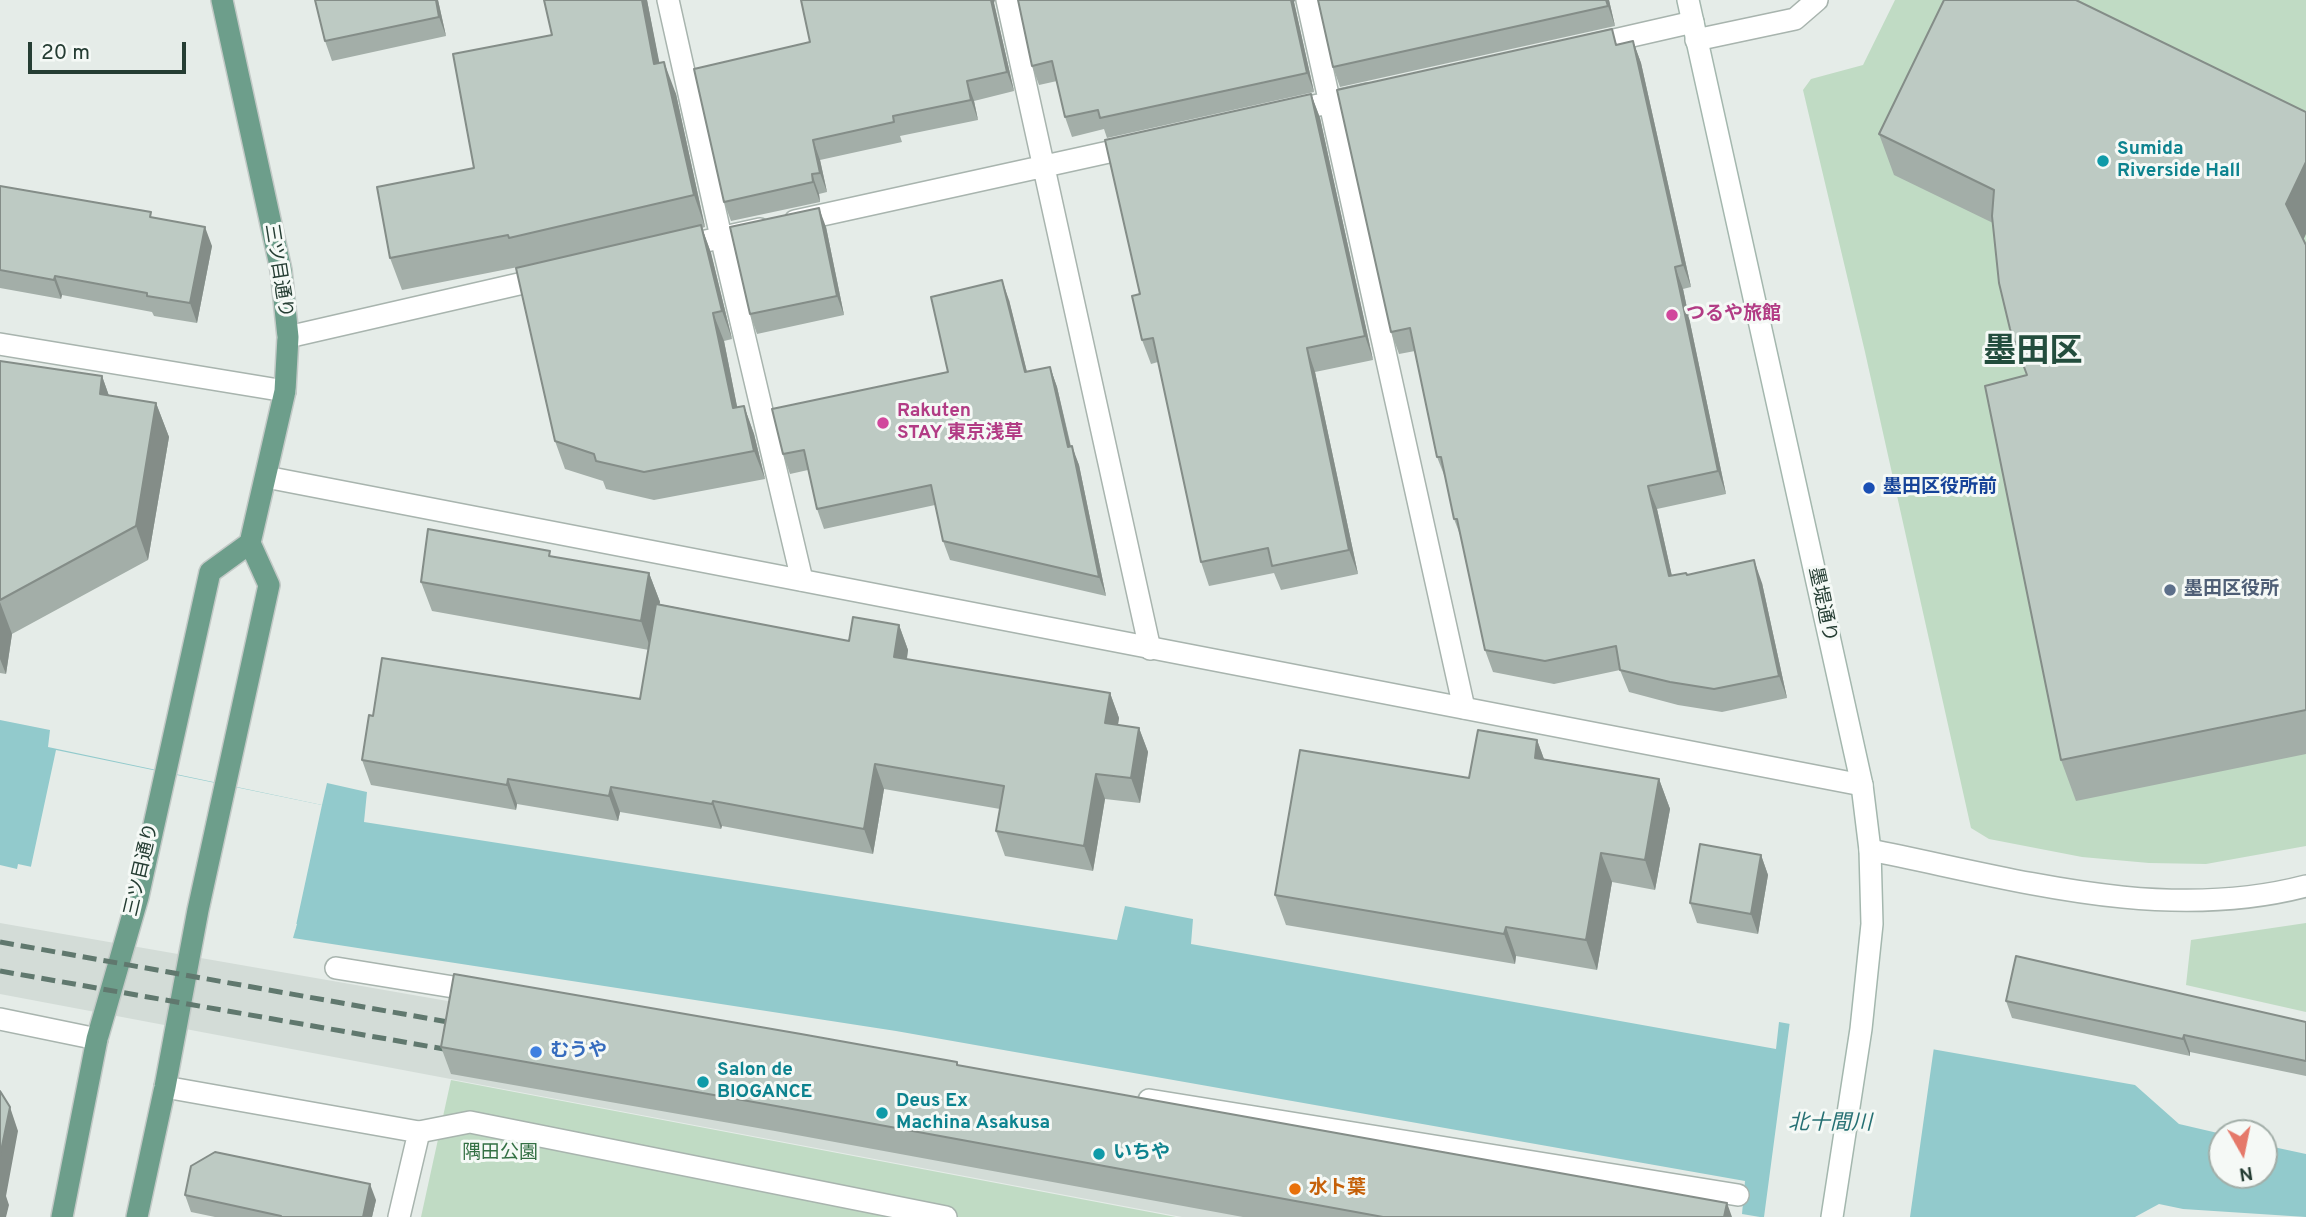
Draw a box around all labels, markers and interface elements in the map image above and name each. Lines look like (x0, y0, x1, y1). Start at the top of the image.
scale bar (32, 28, 189, 72)
text: 20 m (41, 40, 90, 67)
place label: Sumida Riverside Hall (2117, 139, 2241, 183)
marker: Sumida Riverside Hall (2095, 153, 2111, 169)
street label: 三ツ目通り (258, 222, 296, 320)
place label: つるや旅館 (1686, 304, 1781, 326)
marker: つるや旅館 (1664, 307, 1680, 323)
district label: 墨田区 (1984, 334, 2082, 374)
place label: Rakuten STAY 東京浅草 (897, 401, 1023, 445)
marker: Rakuten STAY 東京浅草 (875, 415, 891, 431)
place label: 墨田区役所前 (1883, 477, 1997, 499)
marker: 墨田区役所前 (1861, 480, 1877, 496)
street label: 墨堤通り (1802, 565, 1840, 645)
place label: 墨田区役所 (2184, 579, 2279, 601)
marker: 墨田区役所 (2162, 582, 2178, 598)
street label: 三ツ目通り (121, 821, 165, 919)
place label: むうや (550, 1041, 607, 1063)
marker: むうや (528, 1044, 544, 1060)
place label: Salon de BIOGANCE (717, 1060, 812, 1104)
marker: Salon de BIOGANCE (695, 1074, 711, 1090)
place label: Deus Ex Machina Asakusa (896, 1091, 1050, 1135)
marker: Deus Ex Machina Asakusa (874, 1105, 890, 1121)
water label: 北十間川 (1788, 1112, 1872, 1138)
north arrow (2208, 1119, 2278, 1189)
park label: 隅田公園 (462, 1143, 538, 1165)
place label: いちや (1113, 1143, 1170, 1165)
marker: いちや (1091, 1146, 1107, 1162)
text: N (2237, 1160, 2255, 1186)
place label: 水ト葉 (1309, 1178, 1366, 1200)
marker: 水ト葉 (1287, 1181, 1303, 1197)

